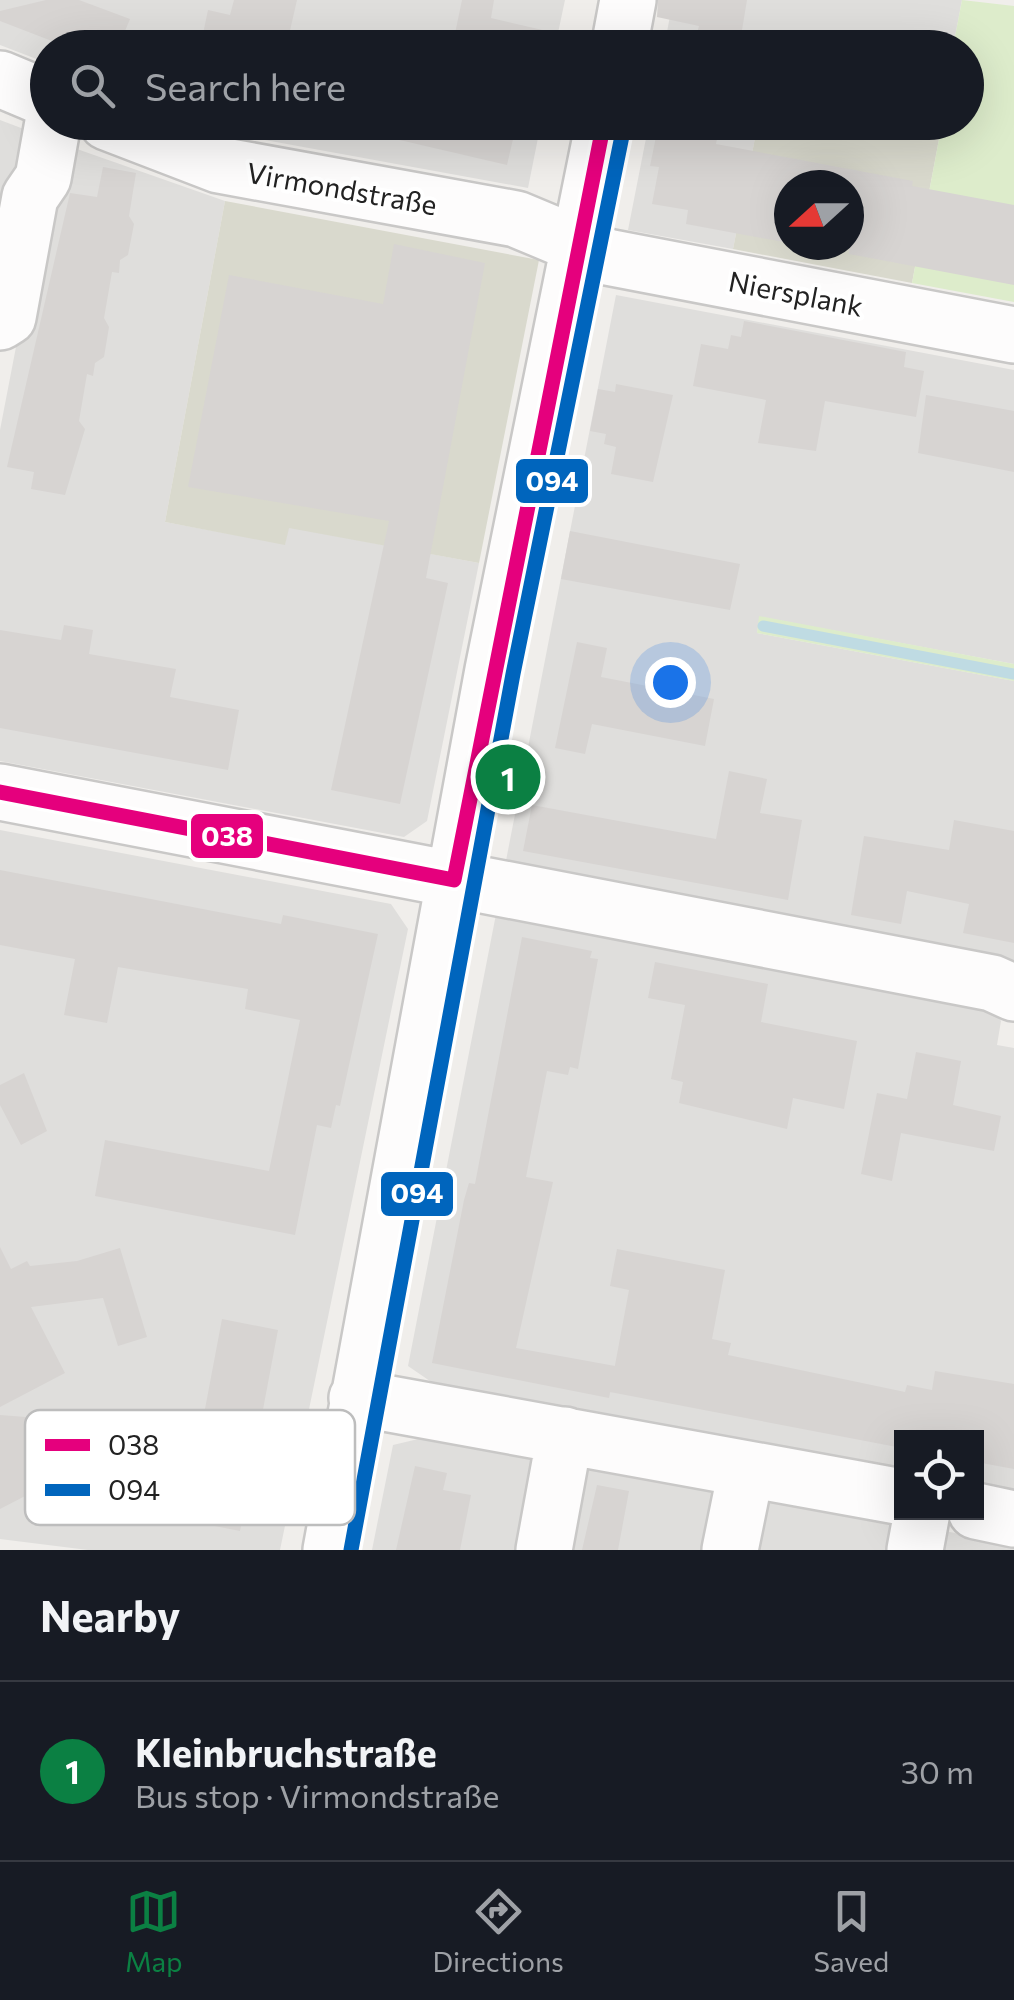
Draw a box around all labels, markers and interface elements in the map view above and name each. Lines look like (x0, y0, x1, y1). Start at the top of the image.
search box (30, 30, 984, 140)
icon: search (65, 58, 120, 113)
text: Search here (145, 62, 346, 109)
street label: Virmondstraße (244, 155, 440, 221)
north arrow (774, 170, 864, 260)
street label: Niersplank (726, 263, 866, 323)
line badge: 094 (514, 457, 590, 505)
text: 094 (525, 463, 579, 497)
your location (645, 657, 696, 708)
pin: 1 (476, 740, 540, 814)
line badge: 038 (189, 812, 265, 860)
text: 038 (201, 818, 253, 852)
line badge: 094 (379, 1170, 455, 1218)
text: 094 (390, 1175, 444, 1209)
legend (25, 1410, 355, 1525)
text: 038 (108, 1427, 159, 1461)
map controls (894, 1430, 984, 1520)
button: locate (894, 1430, 984, 1520)
text: 094 (108, 1472, 160, 1506)
text: Nearby (40, 1589, 180, 1641)
text: Kleinbruchstraße (135, 1728, 437, 1775)
text: 1 (65, 1751, 80, 1791)
text: 30 m (901, 1751, 974, 1791)
text: Bus stop · Virmondstraße (135, 1775, 499, 1815)
tab: Map (125, 1884, 183, 1978)
tab: Directions (432, 1884, 564, 1978)
tab: Saved (814, 1884, 889, 1978)

